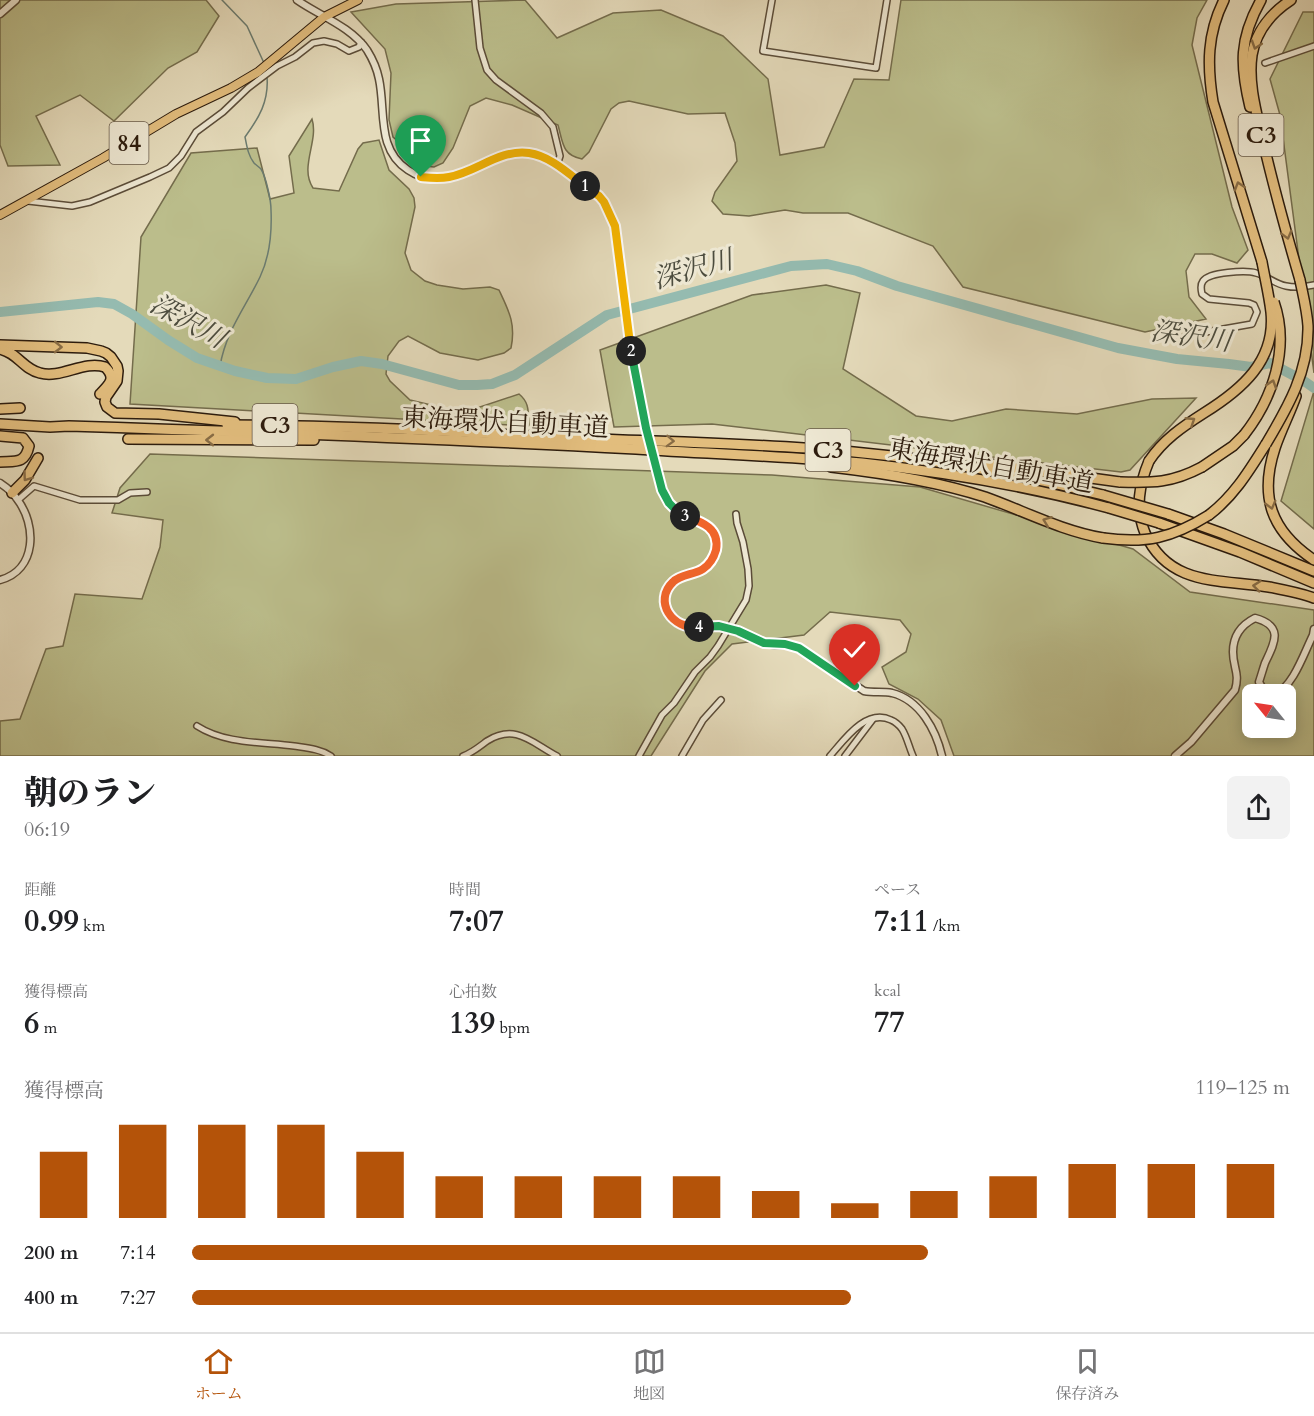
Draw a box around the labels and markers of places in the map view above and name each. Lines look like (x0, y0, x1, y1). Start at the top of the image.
pin (395, 115, 446, 177)
pin: 1 (570, 171, 600, 201)
pin: 2 (616, 336, 646, 366)
pin: 3 (670, 501, 700, 531)
pin: 4 (684, 612, 714, 642)
pin (829, 624, 880, 686)

